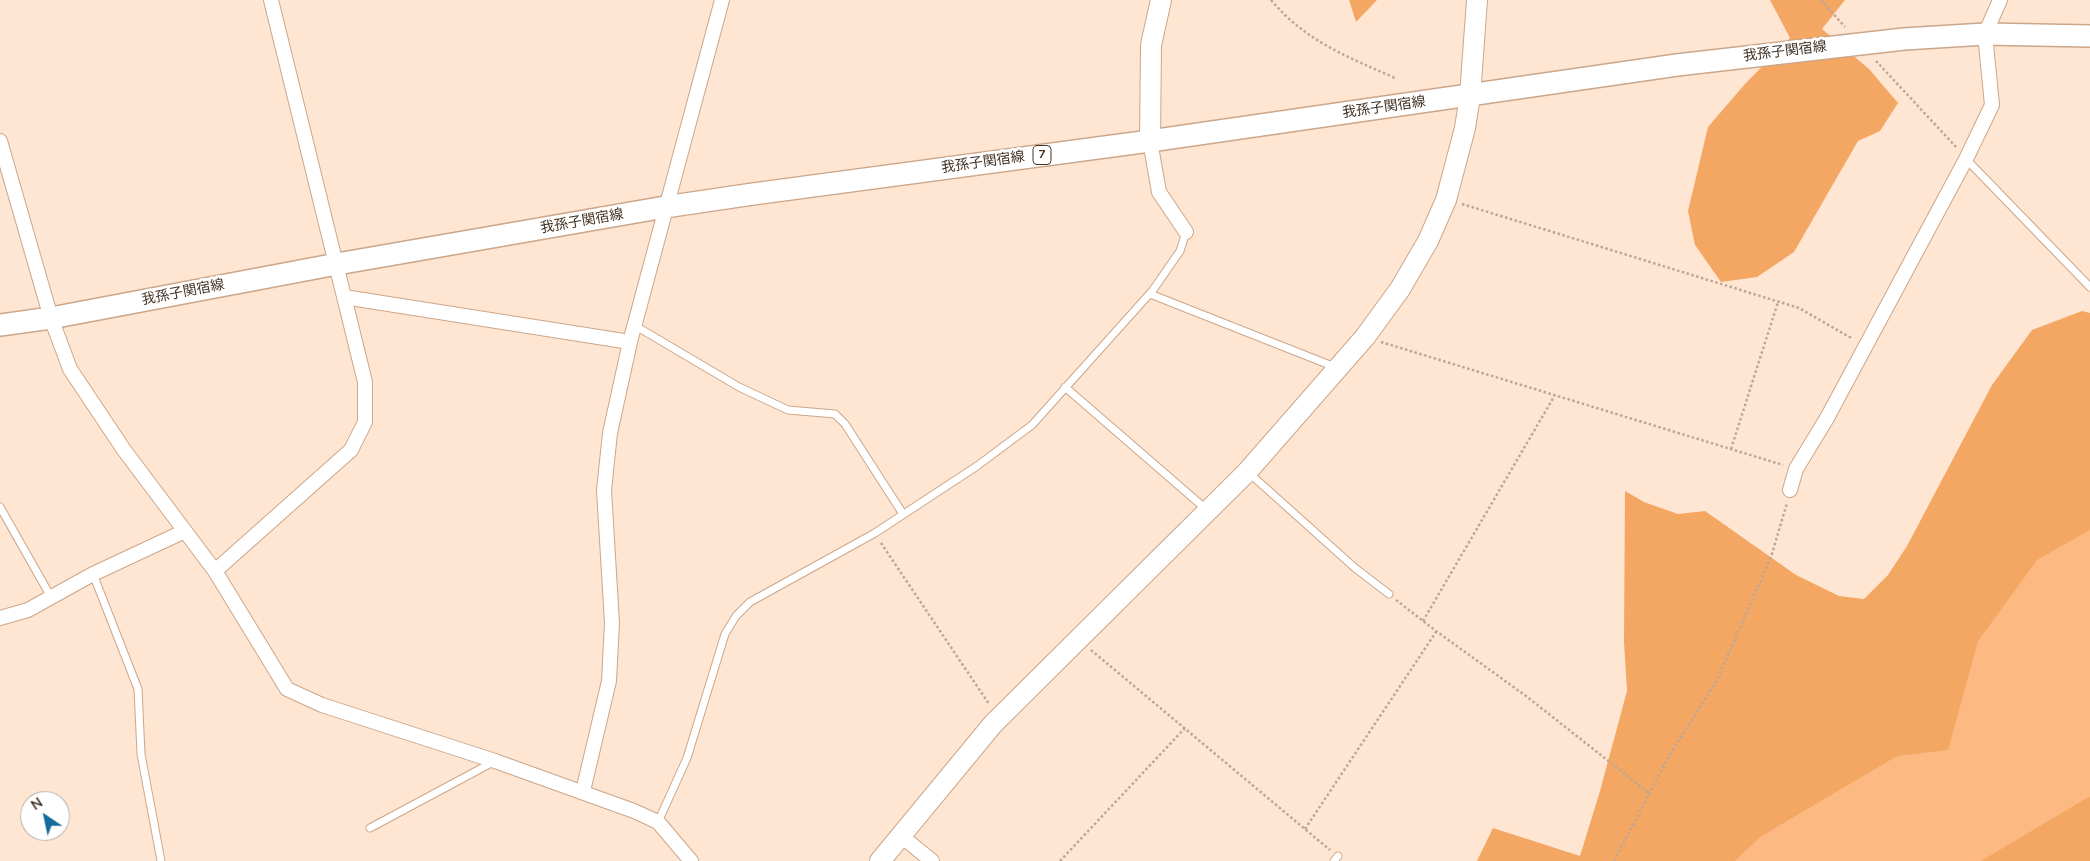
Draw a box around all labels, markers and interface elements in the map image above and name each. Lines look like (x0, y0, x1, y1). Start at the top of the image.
street label: 我孫子関宿線 (1742, 39, 1828, 65)
street label: 我孫子関宿線 (1341, 94, 1427, 122)
road number: 7 (1033, 146, 1051, 164)
street label: 我孫子関宿線 (940, 149, 1026, 177)
street label: 我孫子関宿線 (539, 206, 625, 238)
street label: 我孫子関宿線 (140, 277, 226, 309)
north arrow (20, 791, 70, 841)
text: N (27, 793, 47, 815)

